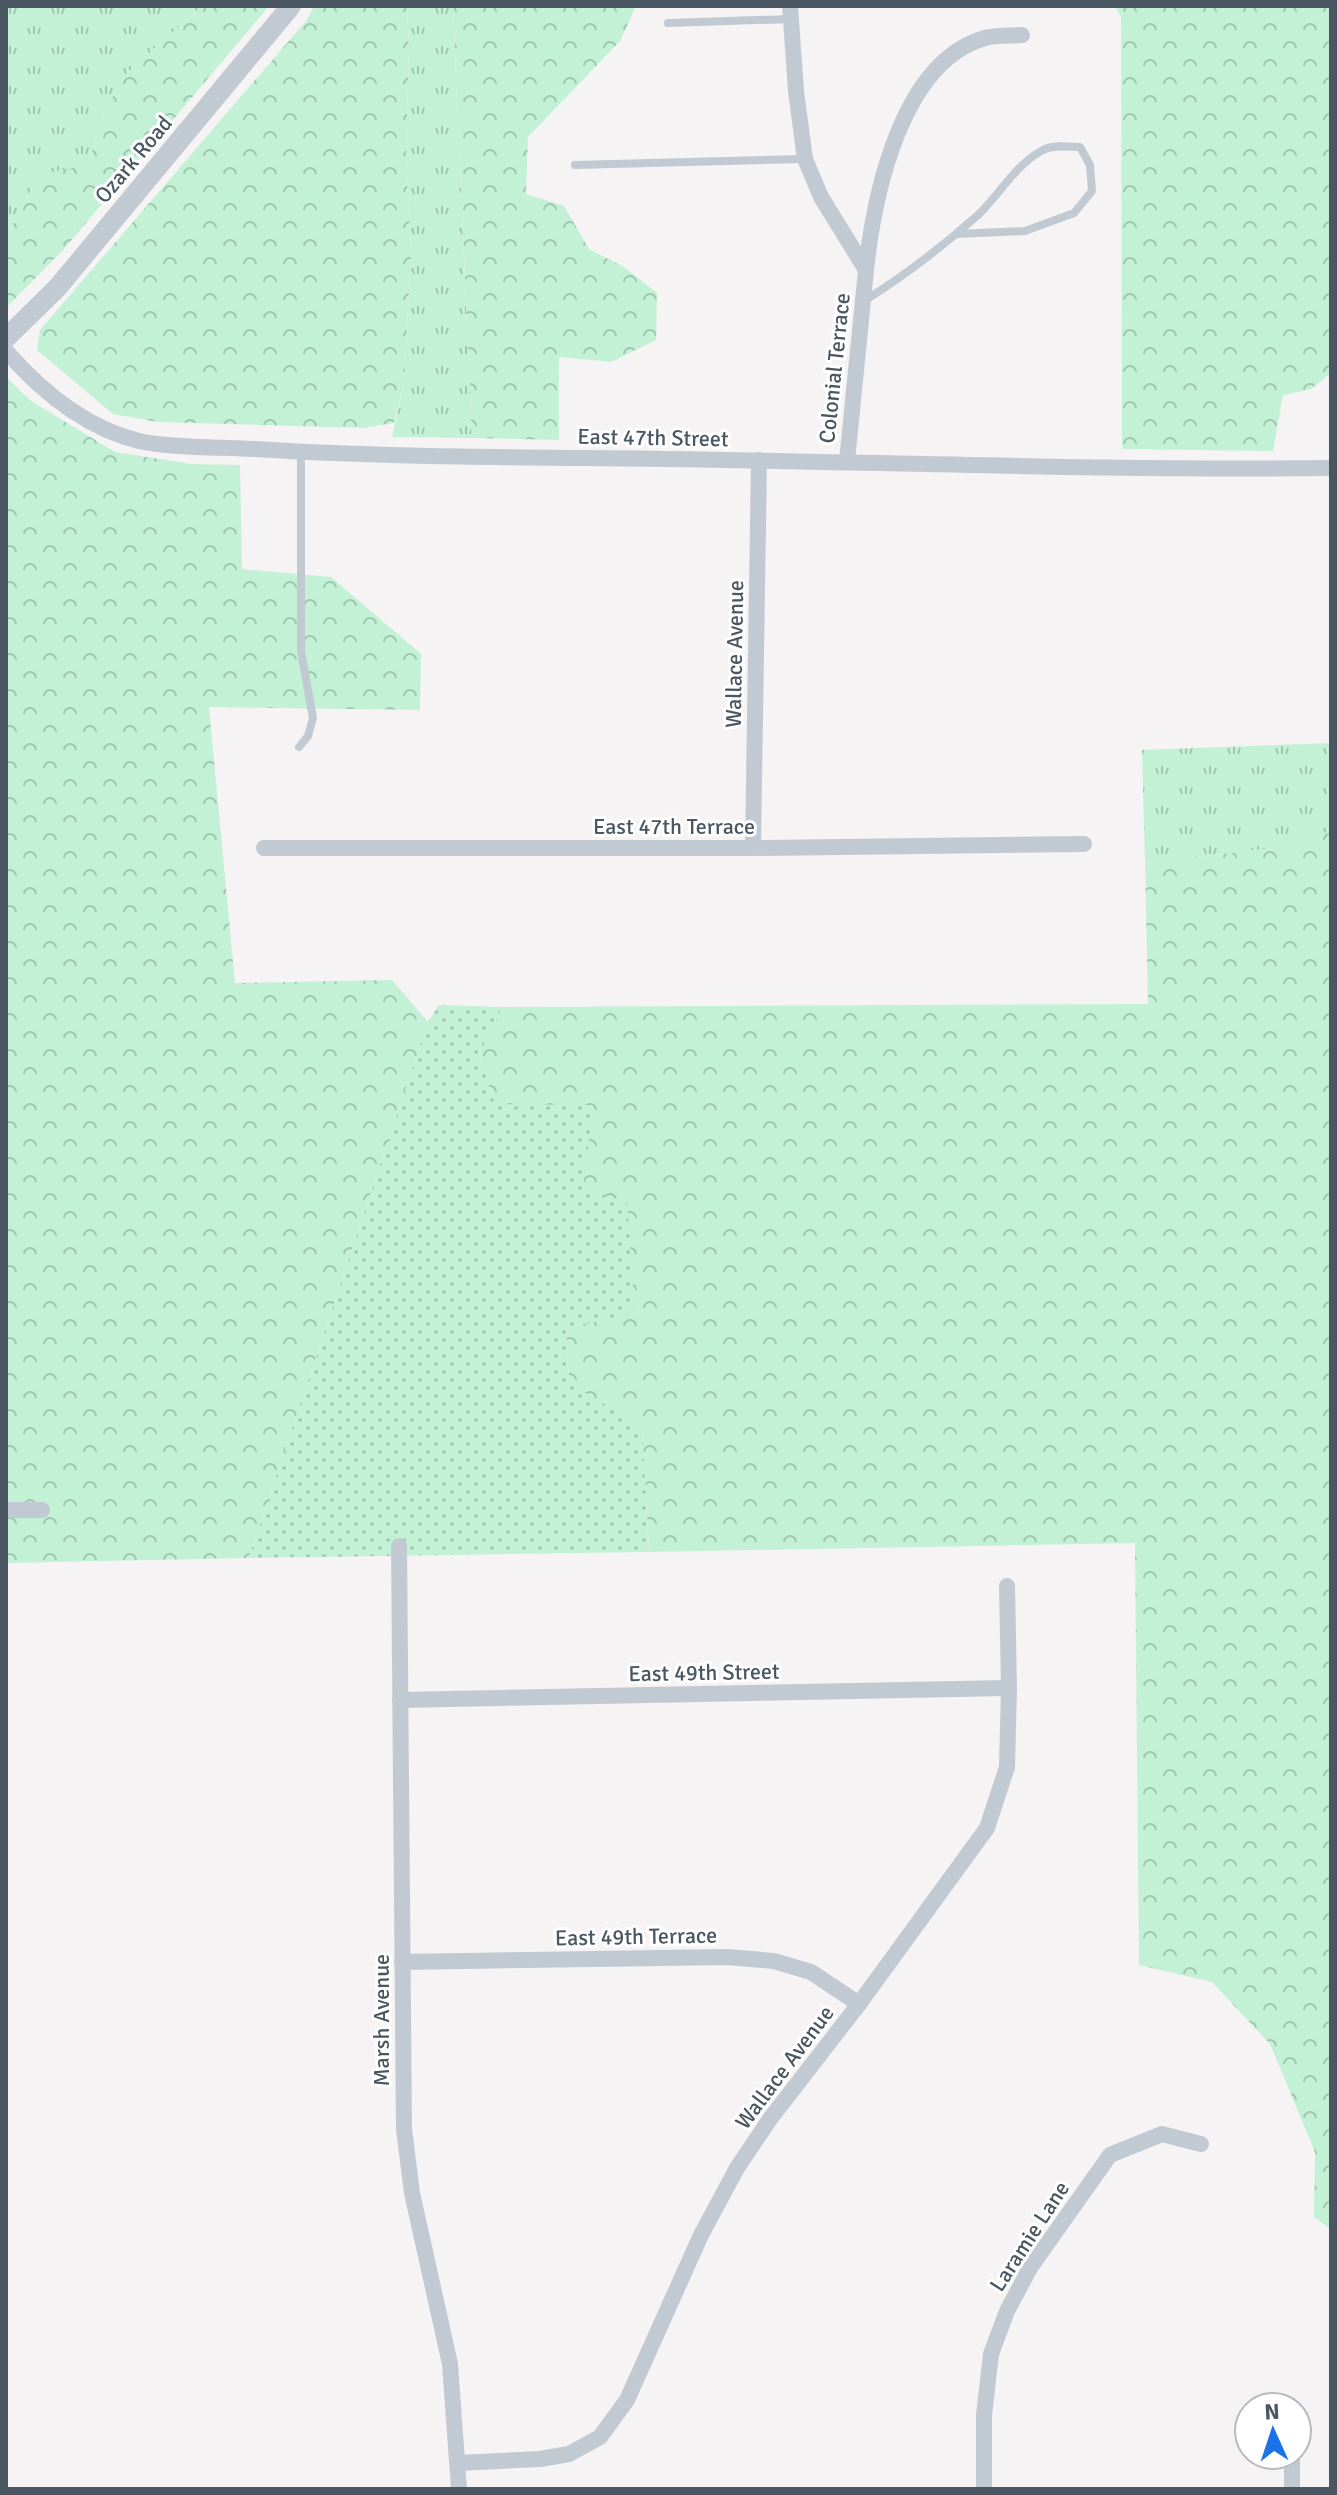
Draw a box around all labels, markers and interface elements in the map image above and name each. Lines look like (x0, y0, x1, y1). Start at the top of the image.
street label: Ozark Road (89, 110, 178, 209)
street label: Colonial Terrace (813, 292, 856, 445)
street label: East 47th Street (577, 423, 729, 452)
street label: Wallace Avenue (720, 580, 749, 728)
street label: East 47th Terrace (593, 813, 755, 840)
street label: East 49th Street (628, 1658, 780, 1687)
street label: East 49th Terrace (555, 1922, 717, 1951)
street label: Marsh Avenue (368, 1954, 395, 2086)
street label: Wallace Avenue (729, 2000, 840, 2134)
street label: Laramie Lane (984, 2176, 1075, 2297)
north arrow (1233, 2391, 1313, 2471)
text: N (1264, 2398, 1280, 2425)

